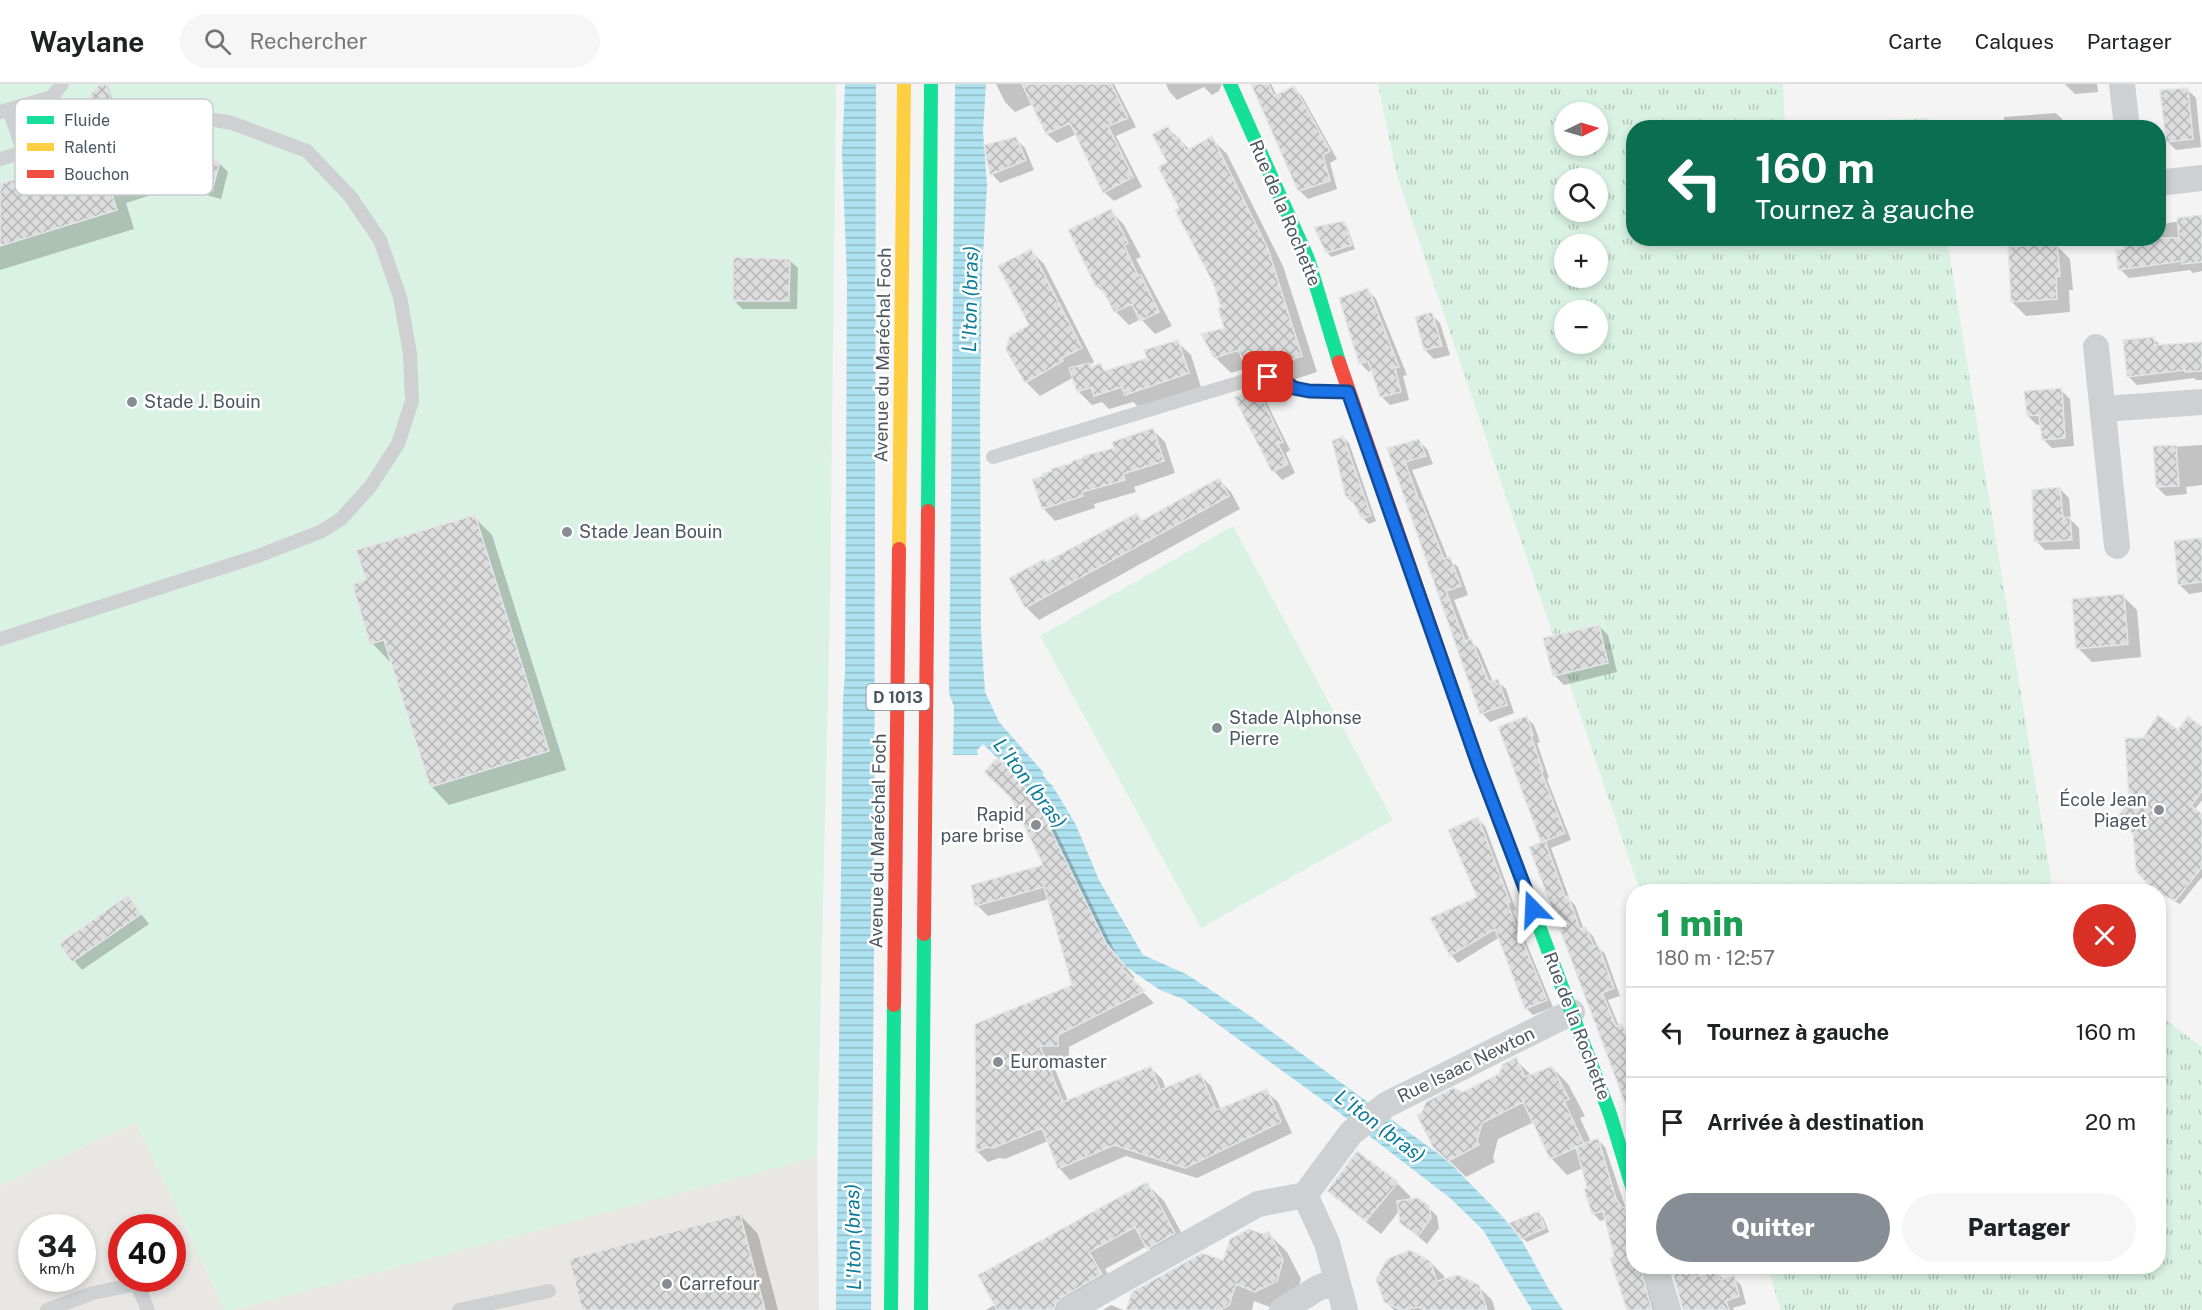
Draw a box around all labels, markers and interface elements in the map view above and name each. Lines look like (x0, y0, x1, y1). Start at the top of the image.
search box (180, 14, 600, 68)
text: Waylane (30, 25, 144, 58)
icon: search (201, 25, 234, 58)
text: Rechercher (249, 28, 367, 54)
text: Carte (1888, 29, 1942, 54)
text: Calques (1975, 29, 2054, 54)
text: Partager (2087, 29, 2172, 54)
legend (15, 99, 213, 195)
north arrow (1554, 102, 1608, 156)
map controls (1554, 102, 1608, 354)
text: Fluide (64, 111, 110, 130)
street label: Rue de la Rochette (1245, 137, 1326, 289)
text: Ralenti (64, 138, 116, 157)
text: 160 m (1755, 143, 1875, 192)
icon: left (1656, 144, 1734, 222)
text: Bouchon (64, 165, 129, 184)
button: search (1554, 168, 1608, 222)
text: Tournez à gauche (1755, 193, 1975, 225)
button: + (1554, 234, 1608, 288)
water label: L'Iton (bras) (957, 246, 983, 352)
street label: Avenue du Maréchal Foch (870, 247, 895, 463)
button: − (1554, 300, 1608, 354)
pin (1242, 351, 1293, 402)
icon: arrive (1251, 360, 1284, 393)
place label: Stade J. Bouin (144, 391, 261, 412)
marker: Stade J. Bouin (125, 395, 139, 409)
place label: Stade Jean Bouin (579, 521, 722, 542)
marker: Stade Jean Bouin (560, 525, 574, 539)
road number: D 1013 (866, 684, 930, 710)
place label: Stade Alphonse Pierre (1229, 707, 1362, 749)
marker: Stade Alphonse Pierre (1210, 721, 1224, 735)
street label: Avenue du Maréchal Foch (865, 733, 890, 949)
water label: L'Iton (bras) (988, 733, 1072, 833)
place label: École Jean Piaget (2059, 788, 2147, 831)
marker: École Jean Piaget (2152, 803, 2166, 817)
place label: Rapid pare brise (941, 804, 1024, 846)
marker: Rapid pare brise (1029, 818, 1043, 832)
position arrow (1501, 877, 1565, 941)
text: 1 min (1656, 902, 1744, 944)
button: close (2073, 904, 2136, 967)
text: 180 m · 12:57 (1656, 946, 1775, 970)
street label: Rue de la Rochette (1540, 949, 1615, 1103)
icon: left (1656, 1016, 1689, 1049)
text: Tournez à gauche (1707, 1019, 1889, 1045)
text: 160 m (2076, 1019, 2136, 1045)
street label: Rue Isaac Newton (1394, 1022, 1538, 1107)
place label: Euromaster (1010, 1051, 1107, 1072)
marker: Euromaster (991, 1055, 1005, 1069)
water label: L'Iton (bras) (1330, 1084, 1430, 1168)
icon: arrive (1656, 1106, 1689, 1139)
text: Arrivée à destination (1707, 1109, 1924, 1135)
text: 20 m (2085, 1109, 2136, 1135)
water label: L'Iton (bras) (840, 1184, 866, 1290)
button: Quitter (1656, 1193, 1890, 1262)
button: Partager (1902, 1193, 2136, 1262)
speed limit sign: 40 (108, 1214, 186, 1292)
text: 34 (37, 1228, 77, 1264)
text: km/h (39, 1260, 75, 1277)
place label: Carrefour (679, 1273, 760, 1294)
marker: Carrefour (660, 1277, 674, 1291)

